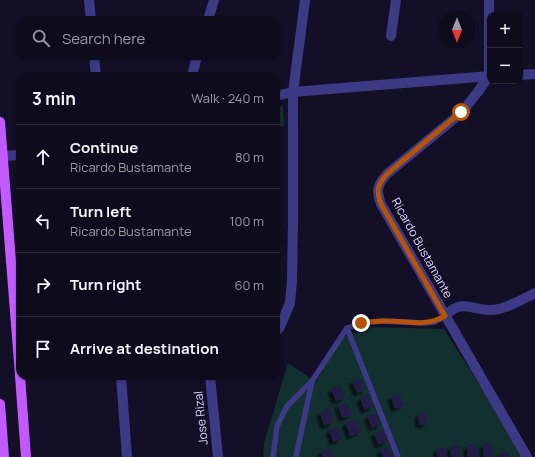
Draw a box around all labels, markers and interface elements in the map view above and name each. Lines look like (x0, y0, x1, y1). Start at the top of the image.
north arrow (439, 12, 475, 48)
map controls (487, 12, 523, 84)
button: + (487, 12, 523, 48)
search box (16, 16, 280, 60)
icon: search (30, 27, 52, 49)
text: Search here (62, 28, 145, 49)
button: − (487, 48, 523, 84)
text: 3 min (32, 87, 76, 110)
text: Walk · 240 m (191, 89, 264, 107)
route start (452, 103, 470, 121)
text: Continue (70, 137, 138, 158)
icon: ahead (32, 146, 54, 168)
text: 80 m (235, 148, 264, 166)
text: Ricardo Bustamante (70, 158, 192, 176)
street label: Ricardo Bustamante (388, 195, 457, 301)
text: Turn left (70, 201, 132, 222)
icon: left (32, 210, 54, 232)
text: 100 m (229, 212, 264, 230)
text: Ricardo Bustamante (70, 222, 192, 240)
icon: right (32, 274, 54, 296)
text: Turn right (70, 274, 141, 295)
text: 60 m (234, 276, 264, 294)
route end (352, 314, 370, 332)
icon: arrive (32, 338, 54, 360)
text: Arrive at destination (70, 338, 219, 359)
street label: Jose Rizal (189, 390, 212, 446)

